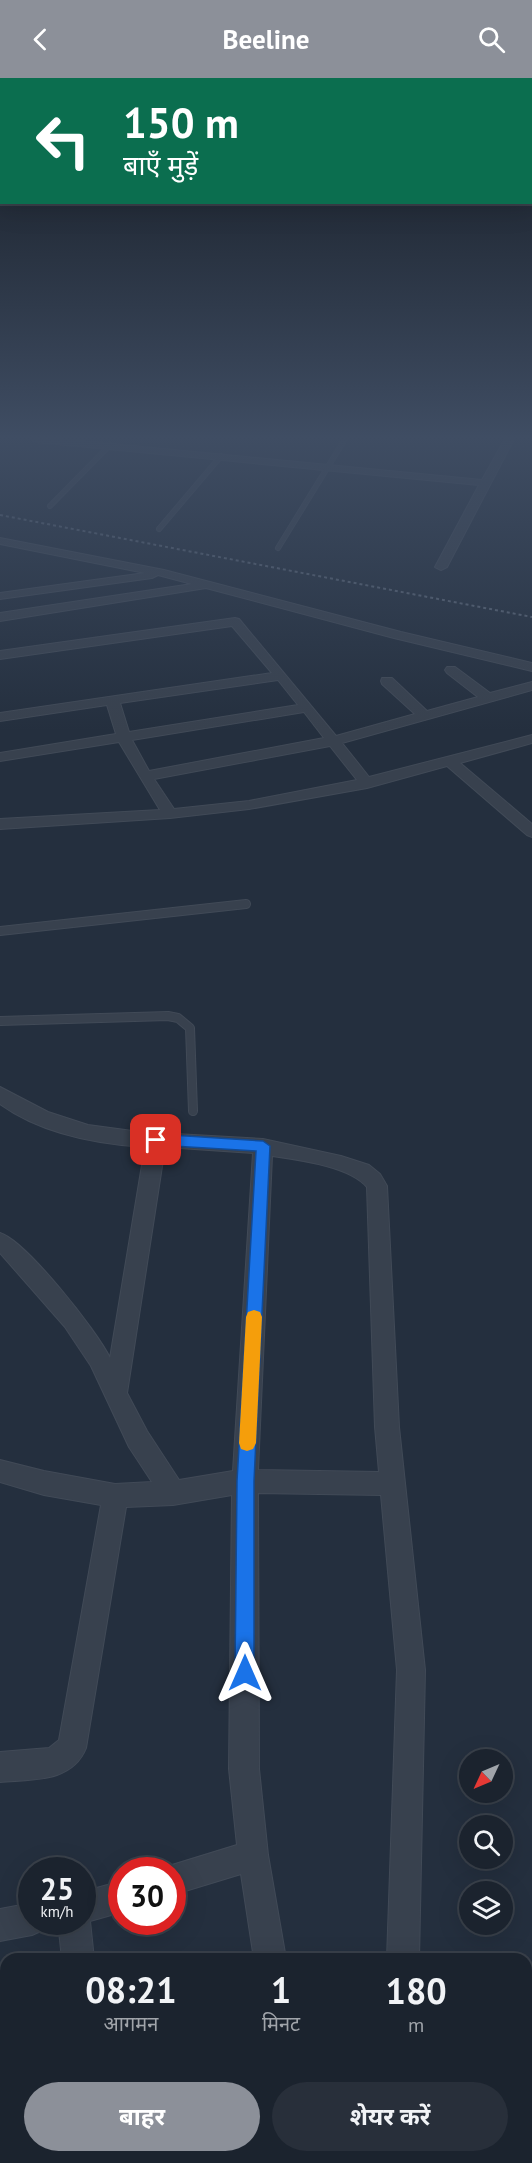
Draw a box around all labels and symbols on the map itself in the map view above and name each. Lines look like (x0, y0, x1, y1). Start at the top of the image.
pin (130, 1114, 181, 1165)
position arrow (213, 1641, 277, 1705)
north arrow (459, 1749, 513, 1803)
speed limit sign: 30 (108, 1857, 186, 1935)

